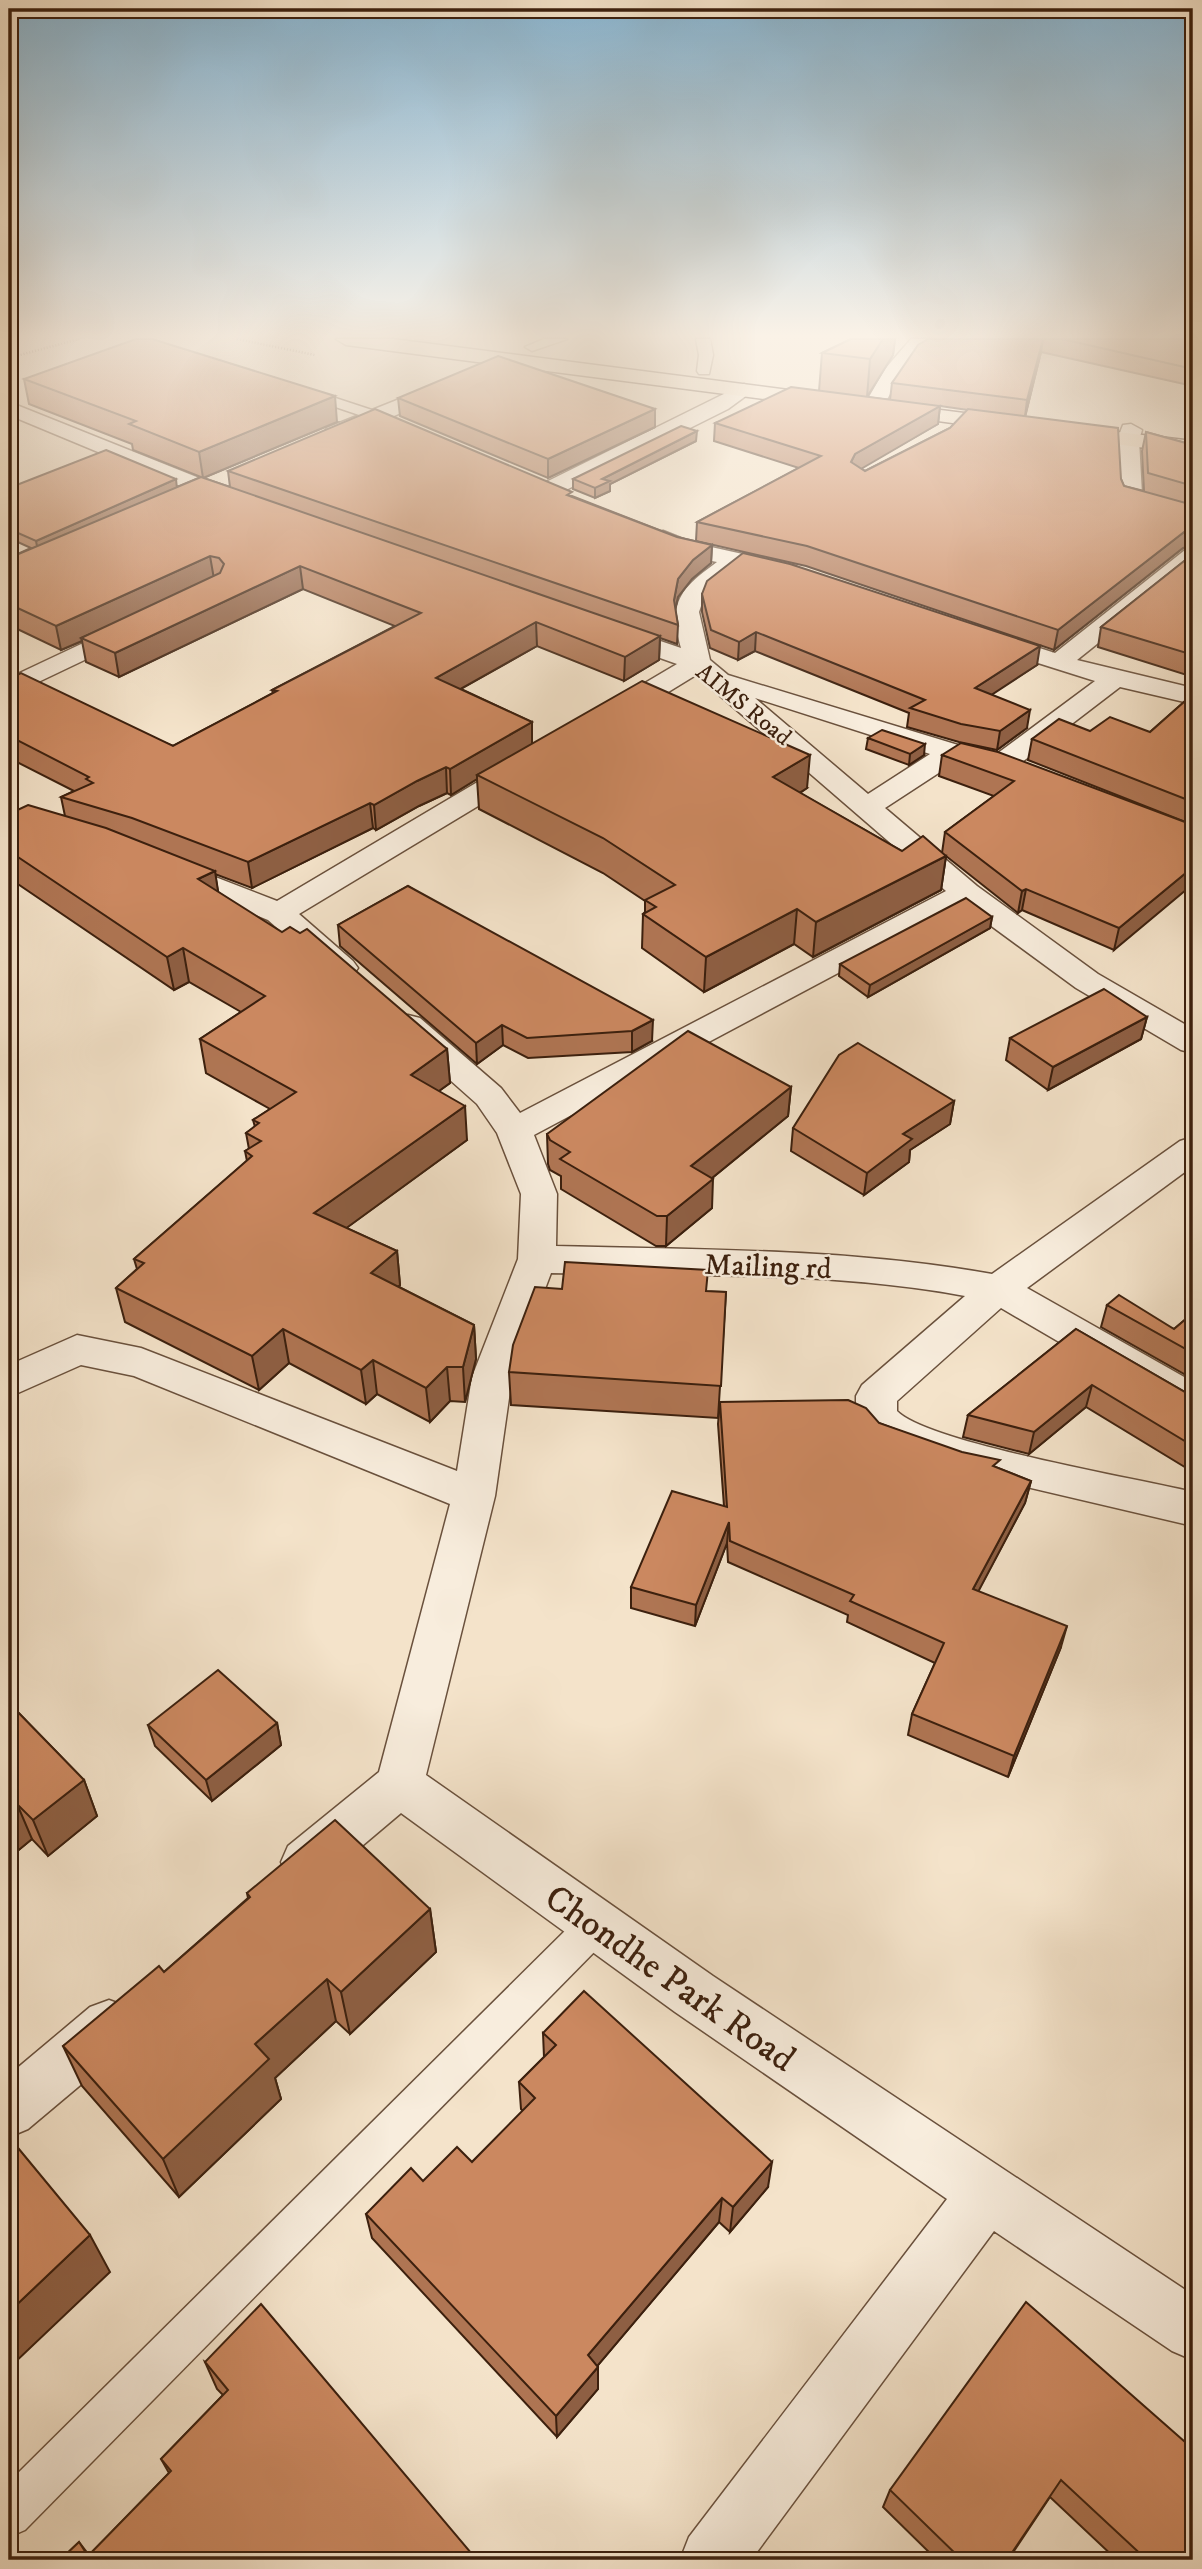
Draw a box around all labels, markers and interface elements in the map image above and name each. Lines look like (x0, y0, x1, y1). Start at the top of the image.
street label: AIMS Road (689, 657, 797, 752)
street label: Mailing rd (704, 1247, 832, 1288)
street label: Chondhe Park Road (535, 1875, 805, 2083)

